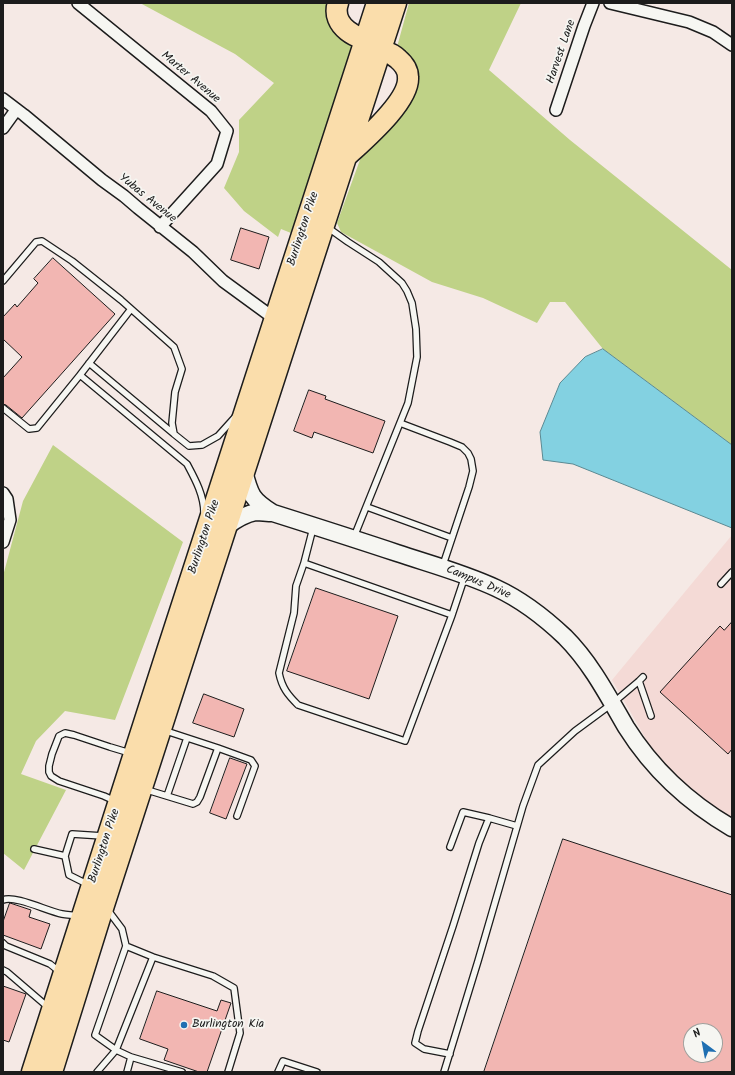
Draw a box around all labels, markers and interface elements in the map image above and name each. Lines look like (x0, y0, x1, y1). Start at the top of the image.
street label: Harvest Lane (544, 18, 580, 86)
street label: Marter Avenue (157, 49, 223, 107)
street label: Yubas Avenue (115, 171, 179, 227)
street label: Burlington Pike (285, 190, 323, 268)
street label: Burlington Pike (186, 498, 224, 576)
street label: Campus Drive (444, 563, 512, 603)
street label: Burlington Pike (86, 807, 124, 885)
place label: Burlington Kia (192, 1018, 264, 1032)
marker: Burlington Kia (179, 1020, 189, 1030)
north arrow (683, 1023, 723, 1063)
text: N (689, 1024, 705, 1043)

